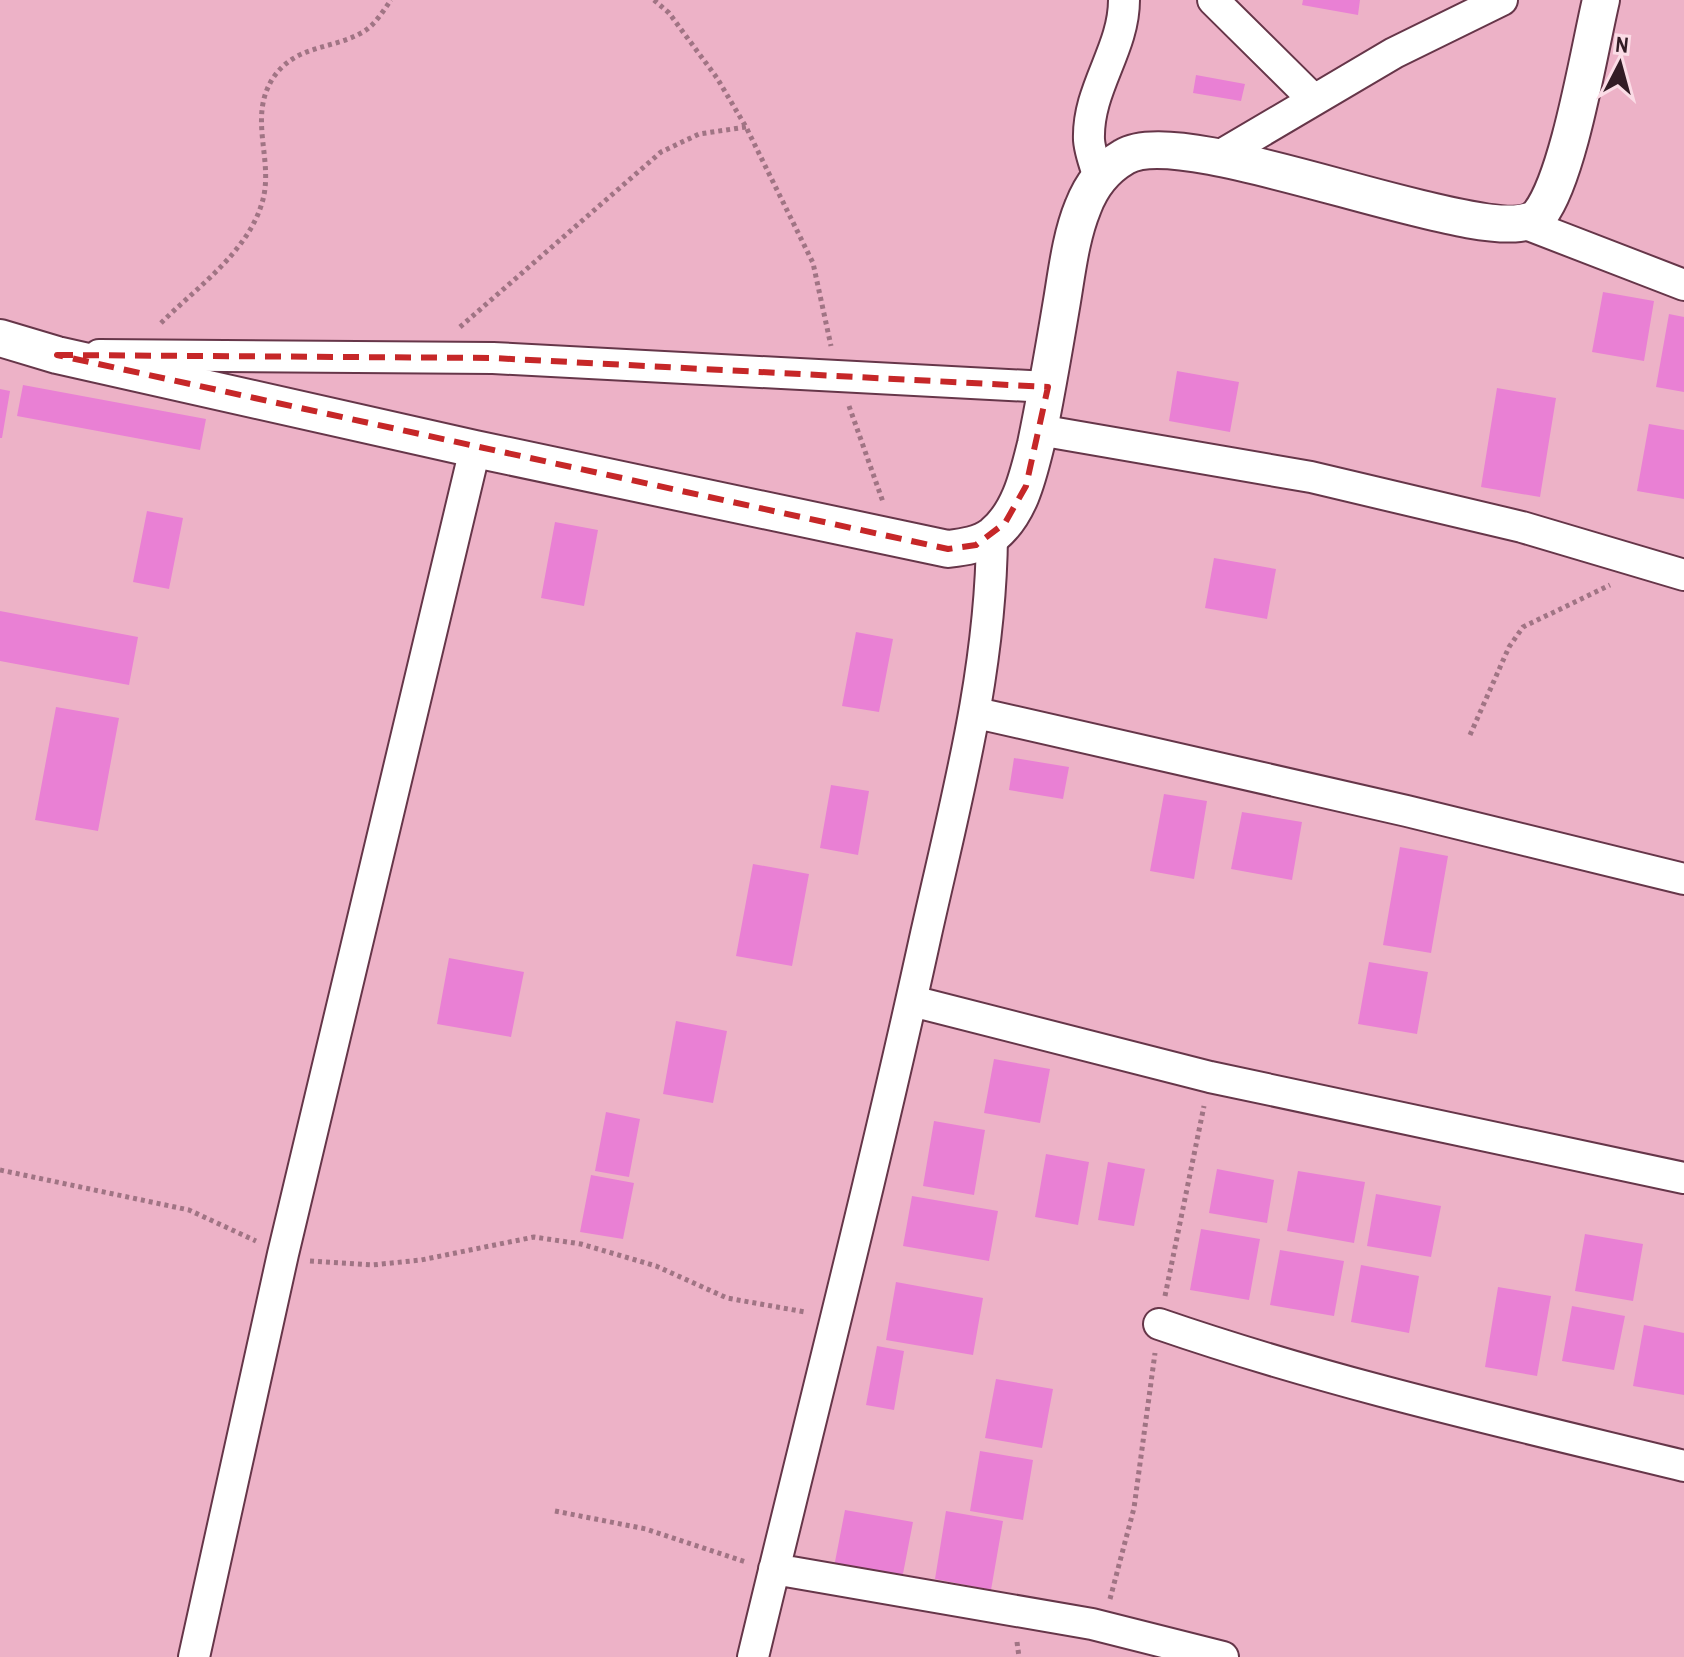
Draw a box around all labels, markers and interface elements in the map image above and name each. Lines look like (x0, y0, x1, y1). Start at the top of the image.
north arrow (1580, 24, 1660, 104)
text: N (1614, 29, 1630, 60)

